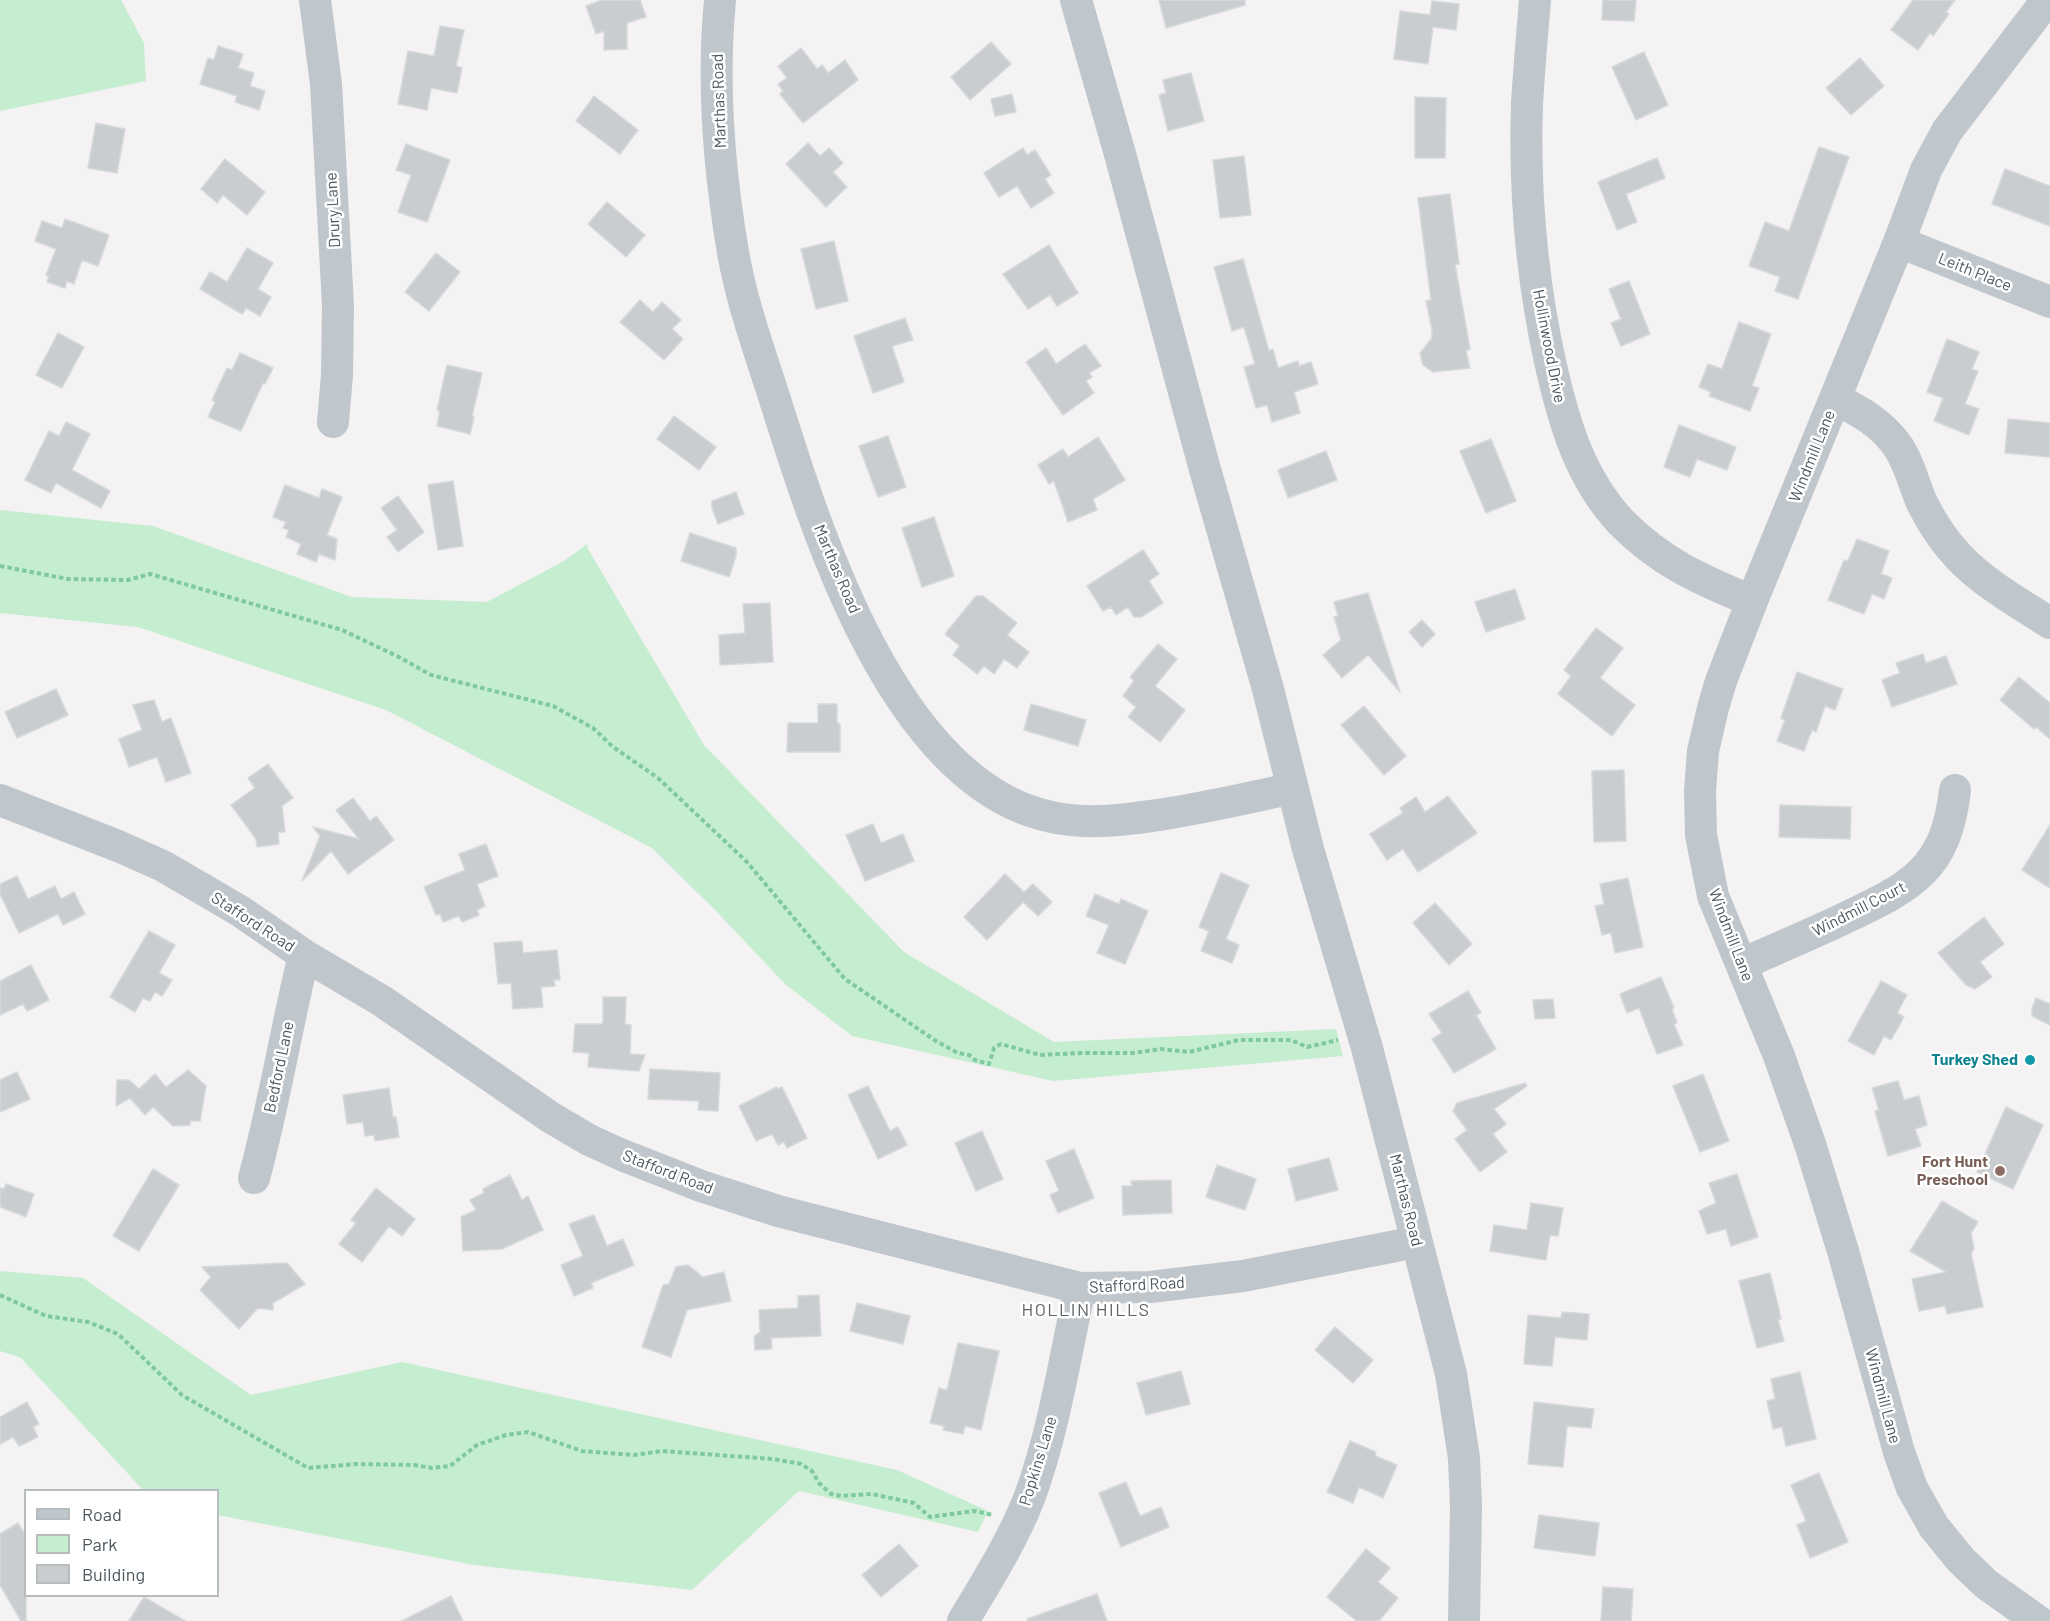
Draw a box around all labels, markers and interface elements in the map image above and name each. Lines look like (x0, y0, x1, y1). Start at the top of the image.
street label: Marthas Road (708, 53, 730, 149)
street label: Drury Lane (321, 172, 345, 248)
street label: Leith Place (1935, 249, 2015, 295)
street label: Hollinwood Drive (1529, 288, 1569, 404)
street label: Windmill Lane (1785, 407, 1839, 505)
street label: Marthas Road (810, 522, 864, 616)
street label: Windmill Court (1809, 877, 1909, 941)
street label: Windmill Lane (1705, 886, 1757, 984)
street label: Stafford Road (208, 888, 298, 956)
street label: Bedford Lane (260, 1020, 298, 1114)
place label: Turkey Shed (1931, 1050, 2018, 1070)
marker: Turkey Shed (2023, 1053, 2037, 1067)
street label: Stafford Road (620, 1146, 716, 1198)
street label: Marthas Road (1385, 1152, 1427, 1248)
place label: Fort Hunt Preschool (1917, 1152, 1988, 1190)
marker: Fort Hunt Preschool (1993, 1164, 2007, 1178)
street label: Stafford Road (1089, 1273, 1185, 1297)
district label: HOLLIN HILLS (1021, 1299, 1151, 1321)
street label: Windmill Lane (1861, 1346, 1905, 1446)
street label: Popkins Lane (1015, 1414, 1061, 1508)
legend (24, 1489, 219, 1597)
text: Road (82, 1503, 122, 1525)
text: Park (82, 1533, 117, 1555)
text: Building (82, 1563, 145, 1585)

